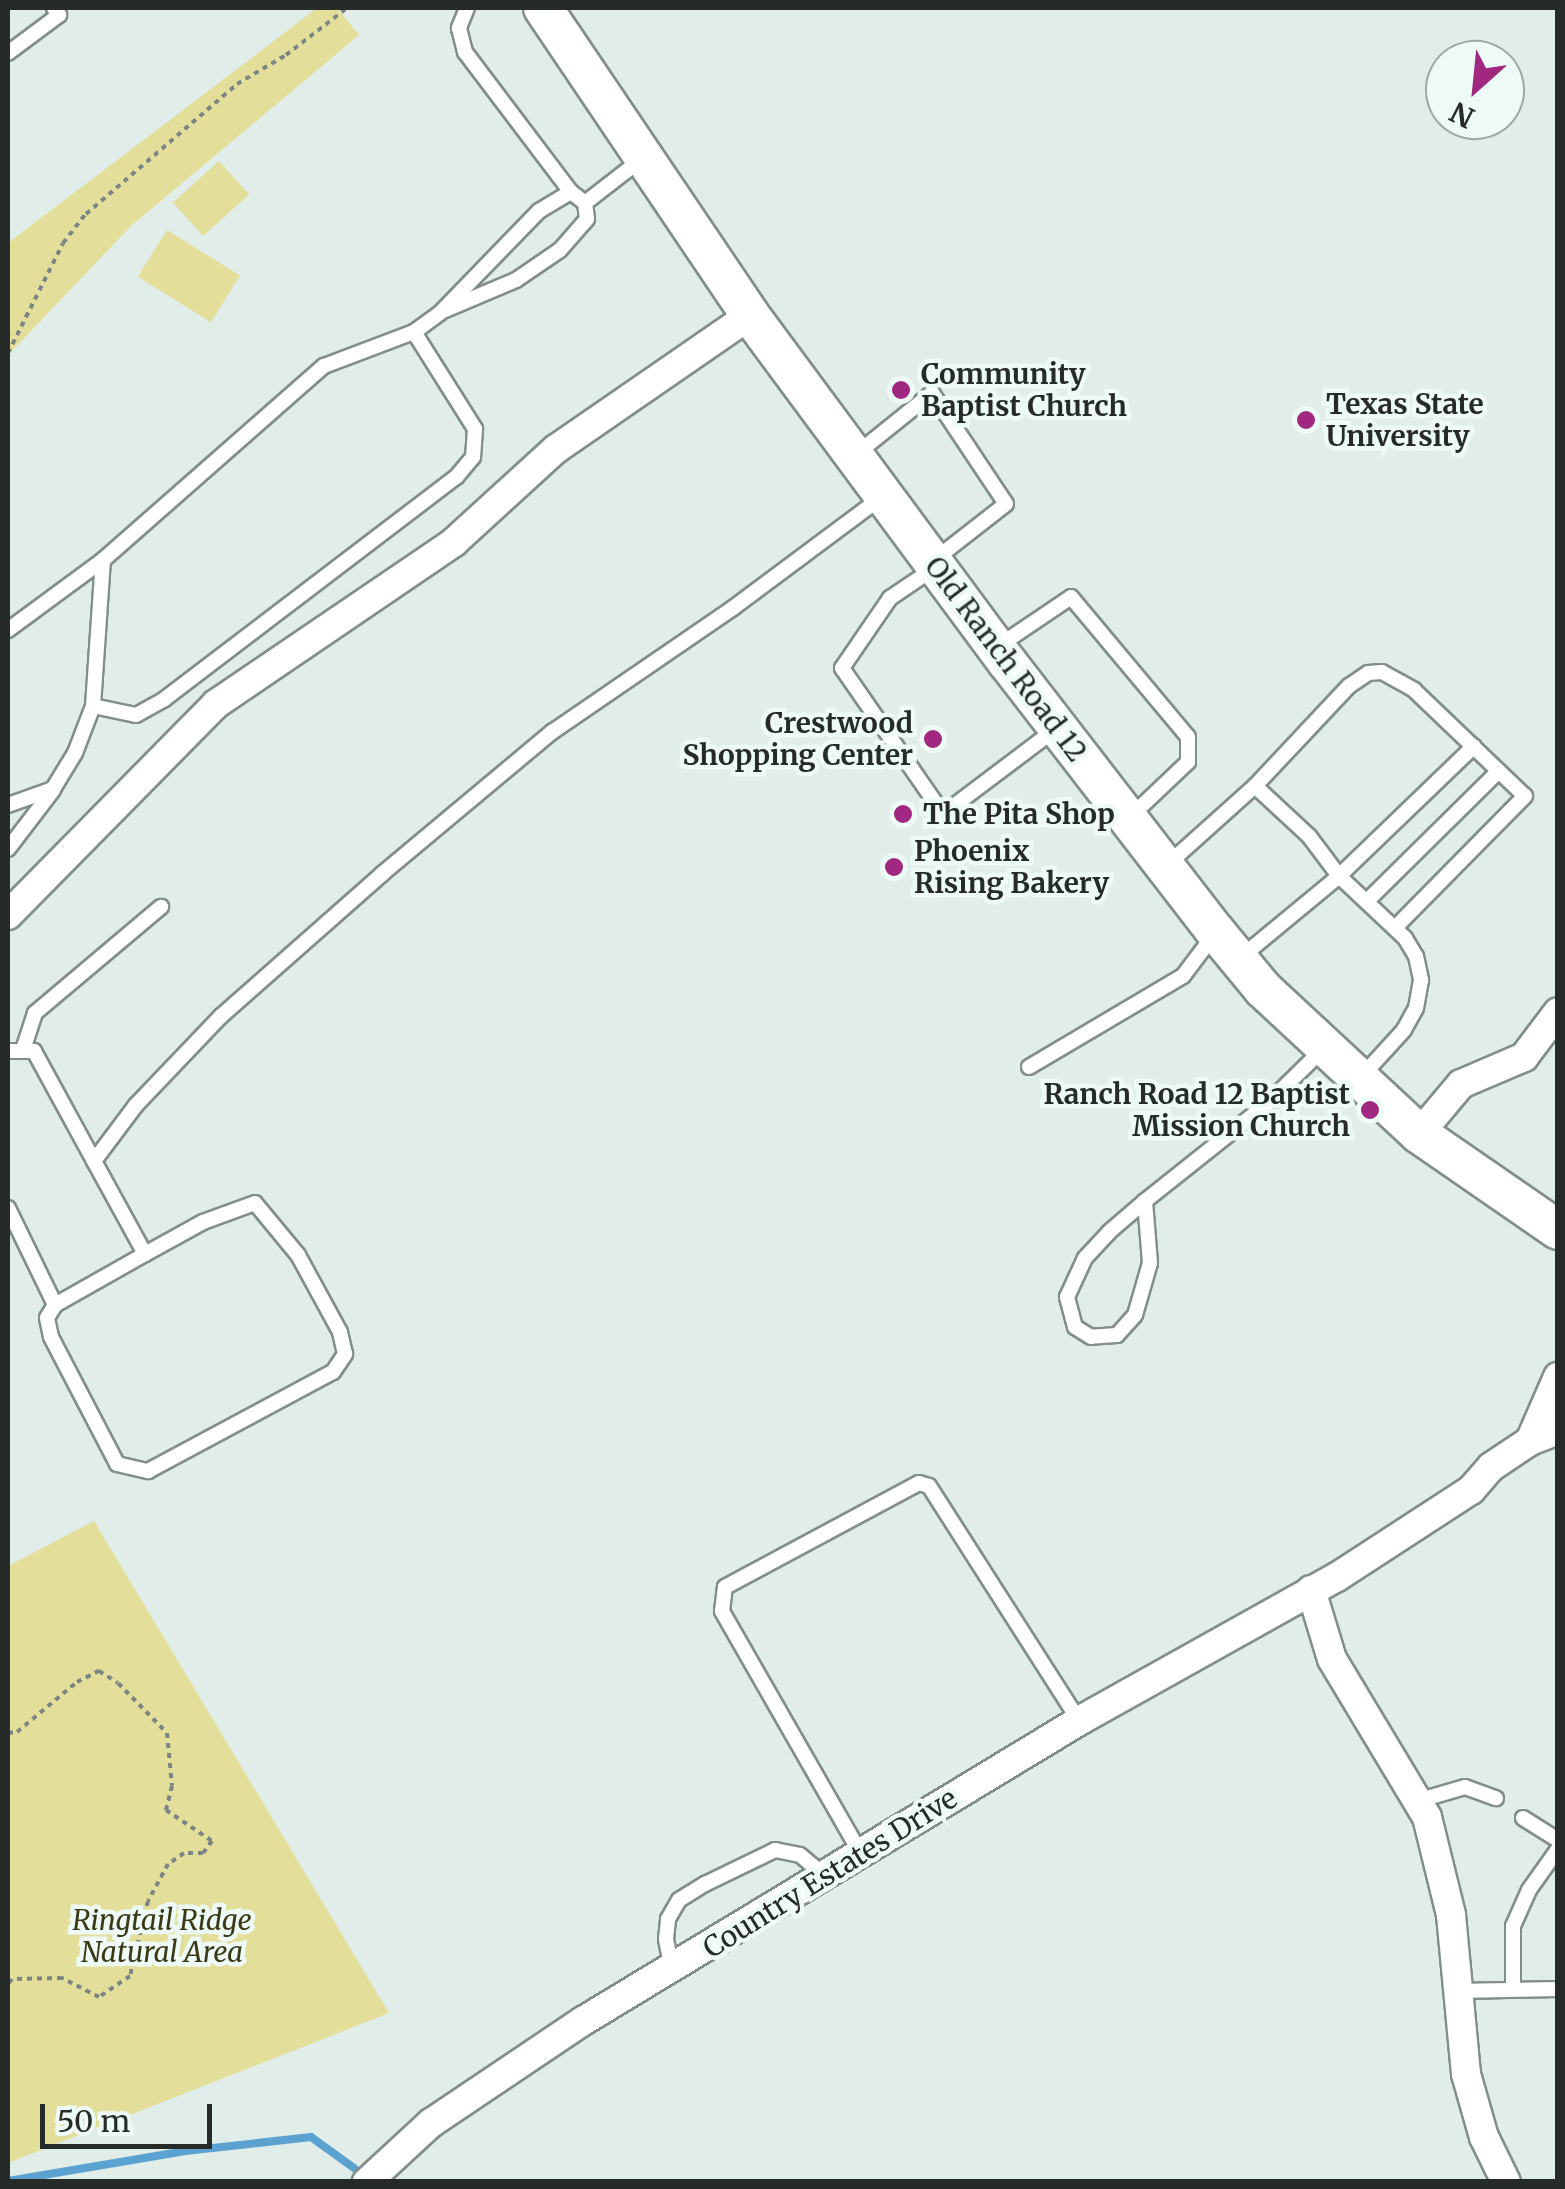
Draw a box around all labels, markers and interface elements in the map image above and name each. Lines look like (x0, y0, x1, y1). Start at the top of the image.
north arrow (1425, 40, 1525, 140)
text: N (1444, 94, 1480, 136)
place label: Community Baptist Church (921, 357, 1127, 423)
marker: Community Baptist Church (890, 379, 912, 401)
place label: Texas State University (1326, 387, 1484, 453)
marker: Texas State University (1295, 409, 1317, 431)
street label: Old Ranch Road 12 (918, 550, 1094, 768)
place label: Crestwood Shopping Center (683, 706, 913, 772)
marker: Crestwood Shopping Center (922, 728, 944, 750)
place label: The Pita Shop (923, 797, 1115, 831)
marker: The Pita Shop (892, 803, 914, 825)
place label: Phoenix Rising Bakery (914, 834, 1109, 900)
marker: Phoenix Rising Bakery (883, 856, 905, 878)
place label: Ranch Road 12 Baptist Mission Church (1044, 1077, 1350, 1143)
marker: Ranch Road 12 Baptist Mission Church (1359, 1099, 1381, 1121)
street label: Country Estates Drive (697, 1781, 963, 1965)
park label: Ringtail Ridge Natural Area (72, 1903, 252, 1969)
scale bar (45, 2084, 218, 2146)
text: 50 m (57, 2102, 130, 2140)

